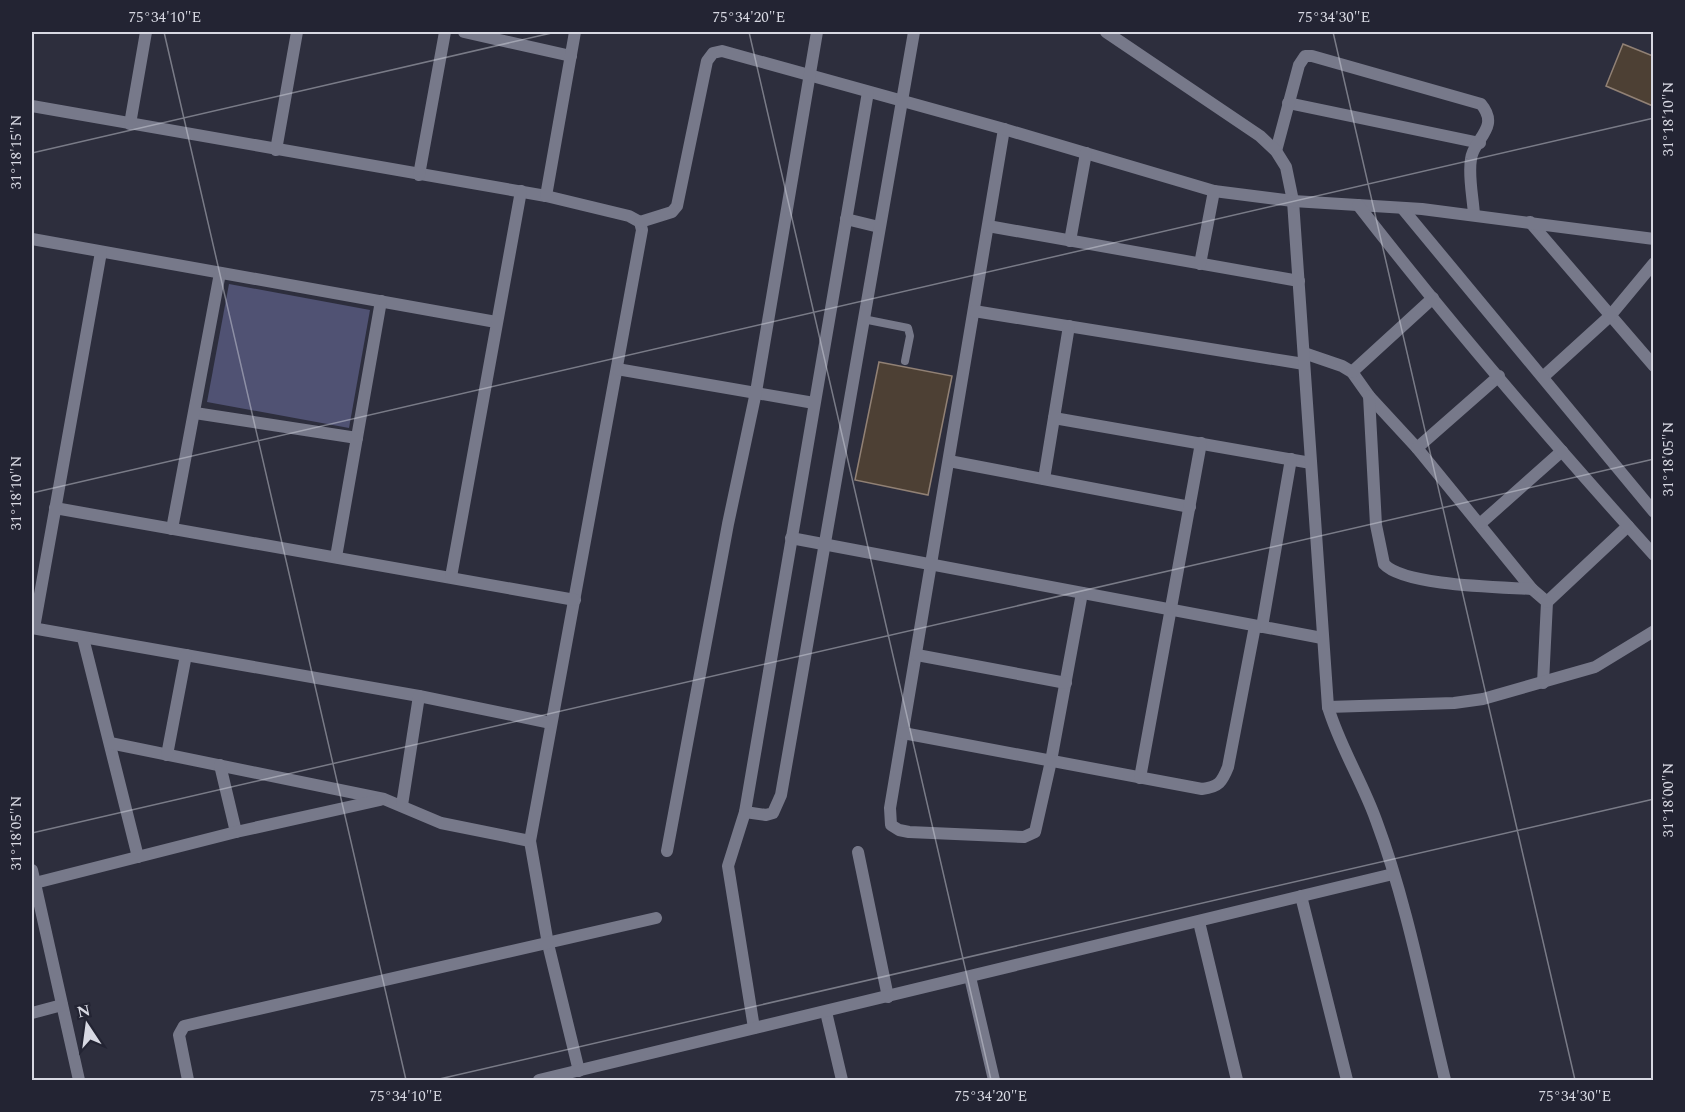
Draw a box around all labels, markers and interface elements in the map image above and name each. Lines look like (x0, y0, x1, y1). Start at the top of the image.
text: 75°34'10"E (129, 6, 201, 29)
text: 75°34'20"E (713, 6, 785, 29)
text: 75°34'30"E (1298, 6, 1370, 29)
text: 31°18'10"N (1657, 81, 1680, 157)
text: 31°18'15"N (5, 114, 28, 190)
text: 31°18'05"N (1657, 421, 1680, 497)
text: 31°18'10"N (5, 455, 28, 531)
text: 31°18'00"N (1657, 762, 1680, 838)
text: 31°18'05"N (5, 795, 28, 871)
north arrow (57, 995, 117, 1055)
text: N (75, 998, 93, 1025)
text: 75°34'10"E (370, 1085, 442, 1108)
text: 75°34'20"E (955, 1085, 1027, 1108)
text: 75°34'30"E (1539, 1085, 1611, 1108)

